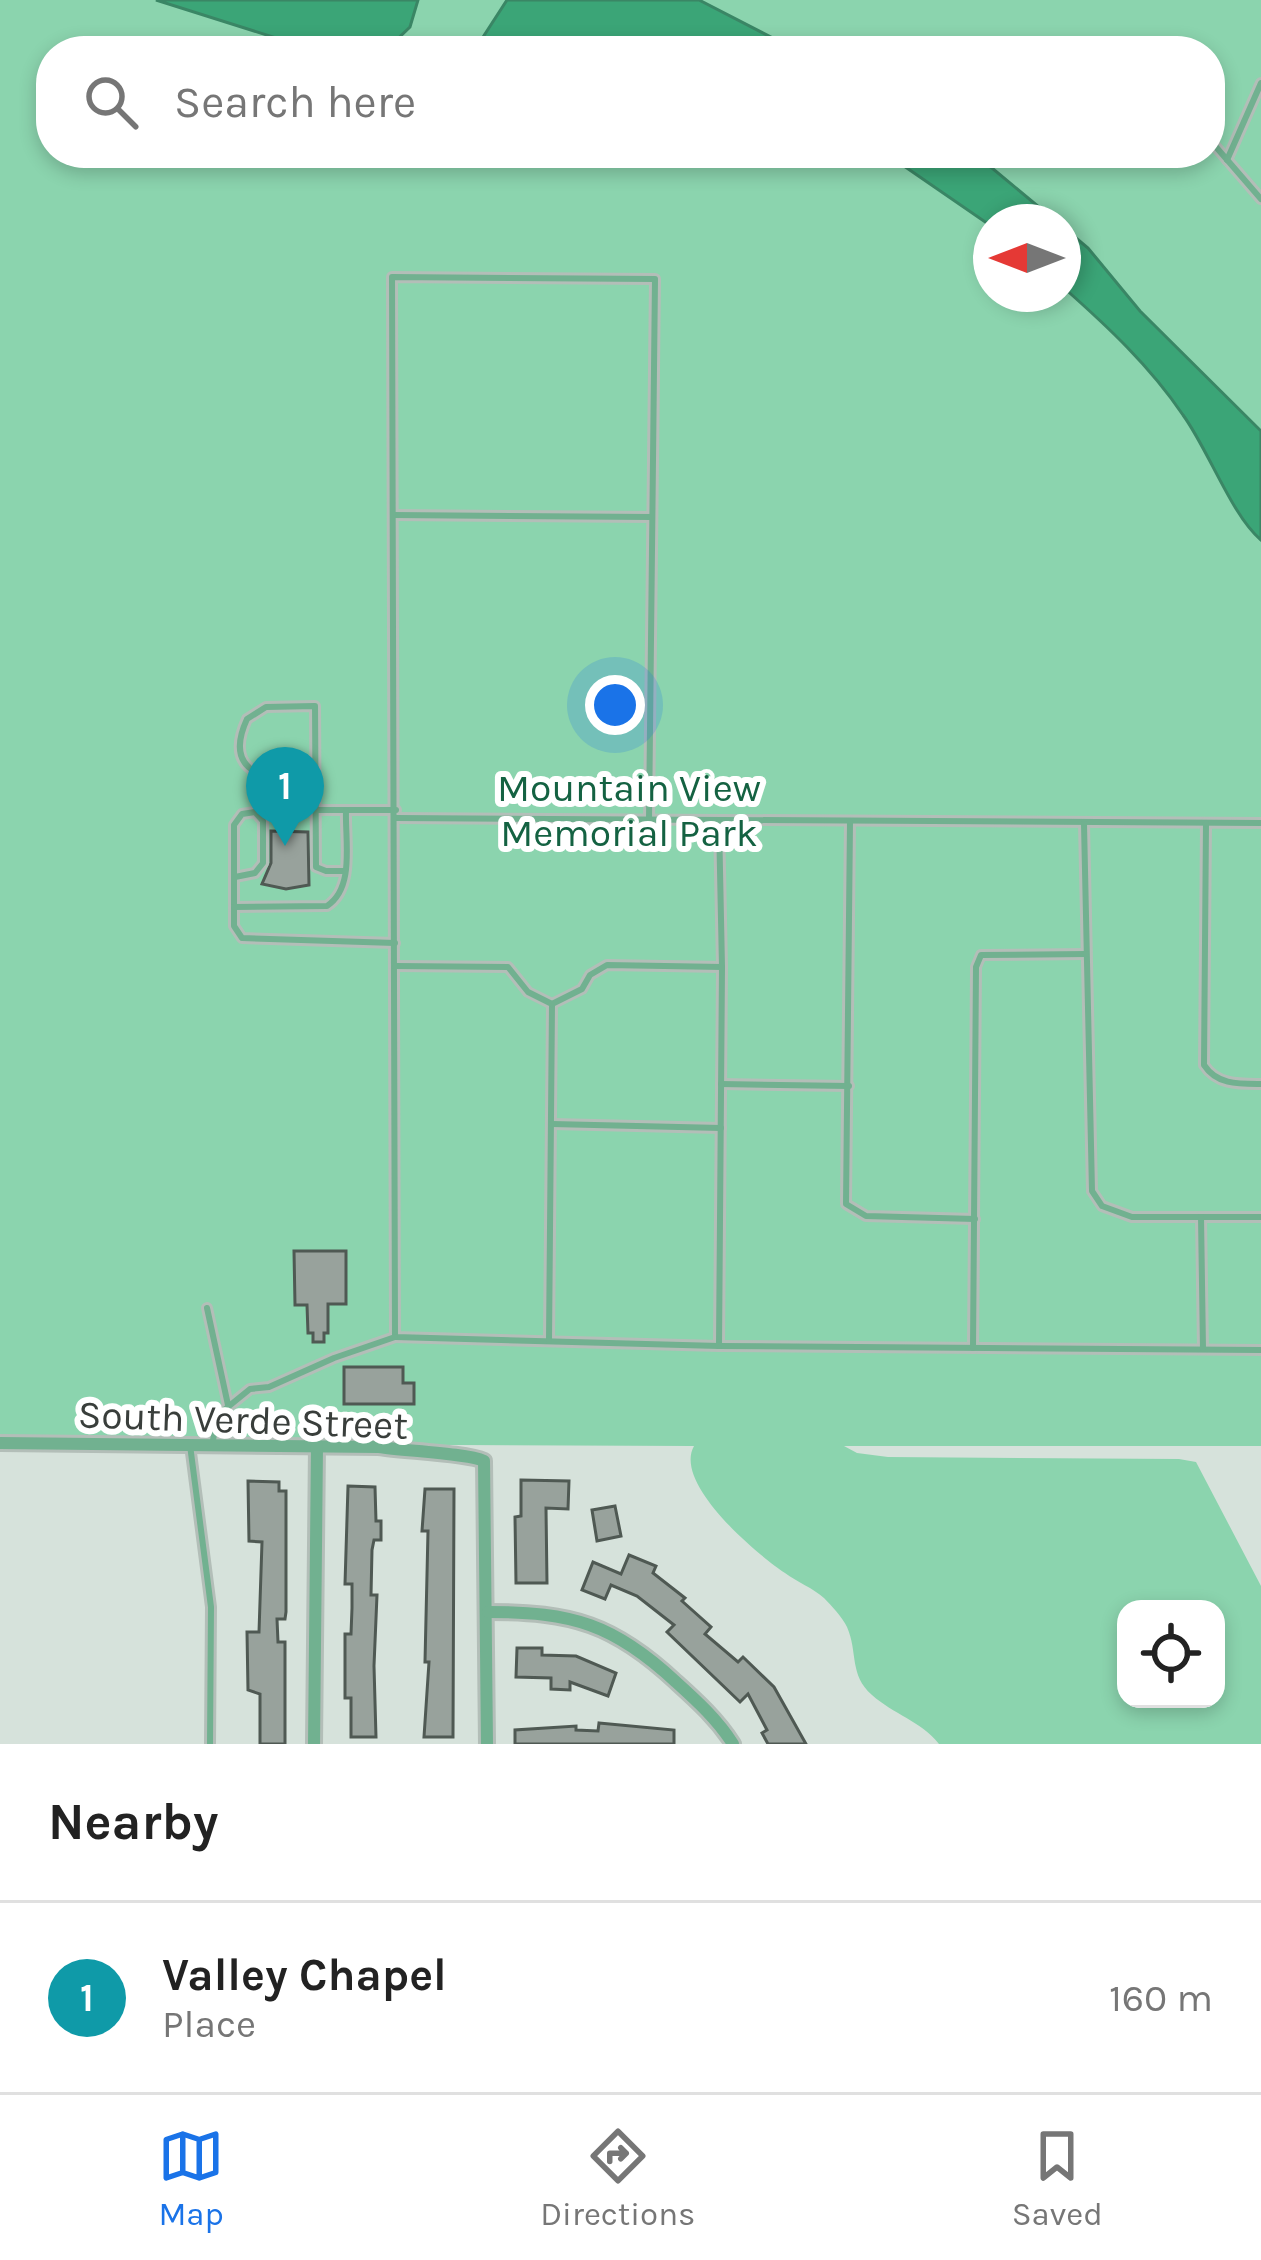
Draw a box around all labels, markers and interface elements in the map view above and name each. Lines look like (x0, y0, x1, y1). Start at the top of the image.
search box (36, 36, 1225, 168)
icon: search (78, 69, 144, 135)
text: Search here (174, 76, 416, 128)
north arrow (973, 204, 1081, 312)
your location (585, 675, 645, 735)
pin: 1 (246, 747, 324, 846)
park label: Mountain View Memorial Park (497, 765, 761, 856)
street label: South Verde Street (77, 1391, 409, 1449)
map controls (1117, 1600, 1225, 1708)
button: locate (1117, 1600, 1225, 1708)
text: Nearby (48, 1792, 218, 1852)
text: Valley Chapel (162, 1949, 447, 2001)
text: 1 (80, 1975, 94, 2021)
text: 160 m (1109, 1975, 1213, 2021)
text: Place (162, 2001, 256, 2047)
tab: Map (158, 2123, 224, 2233)
tab: Directions (540, 2123, 695, 2233)
tab: Saved (1012, 2123, 1103, 2233)

